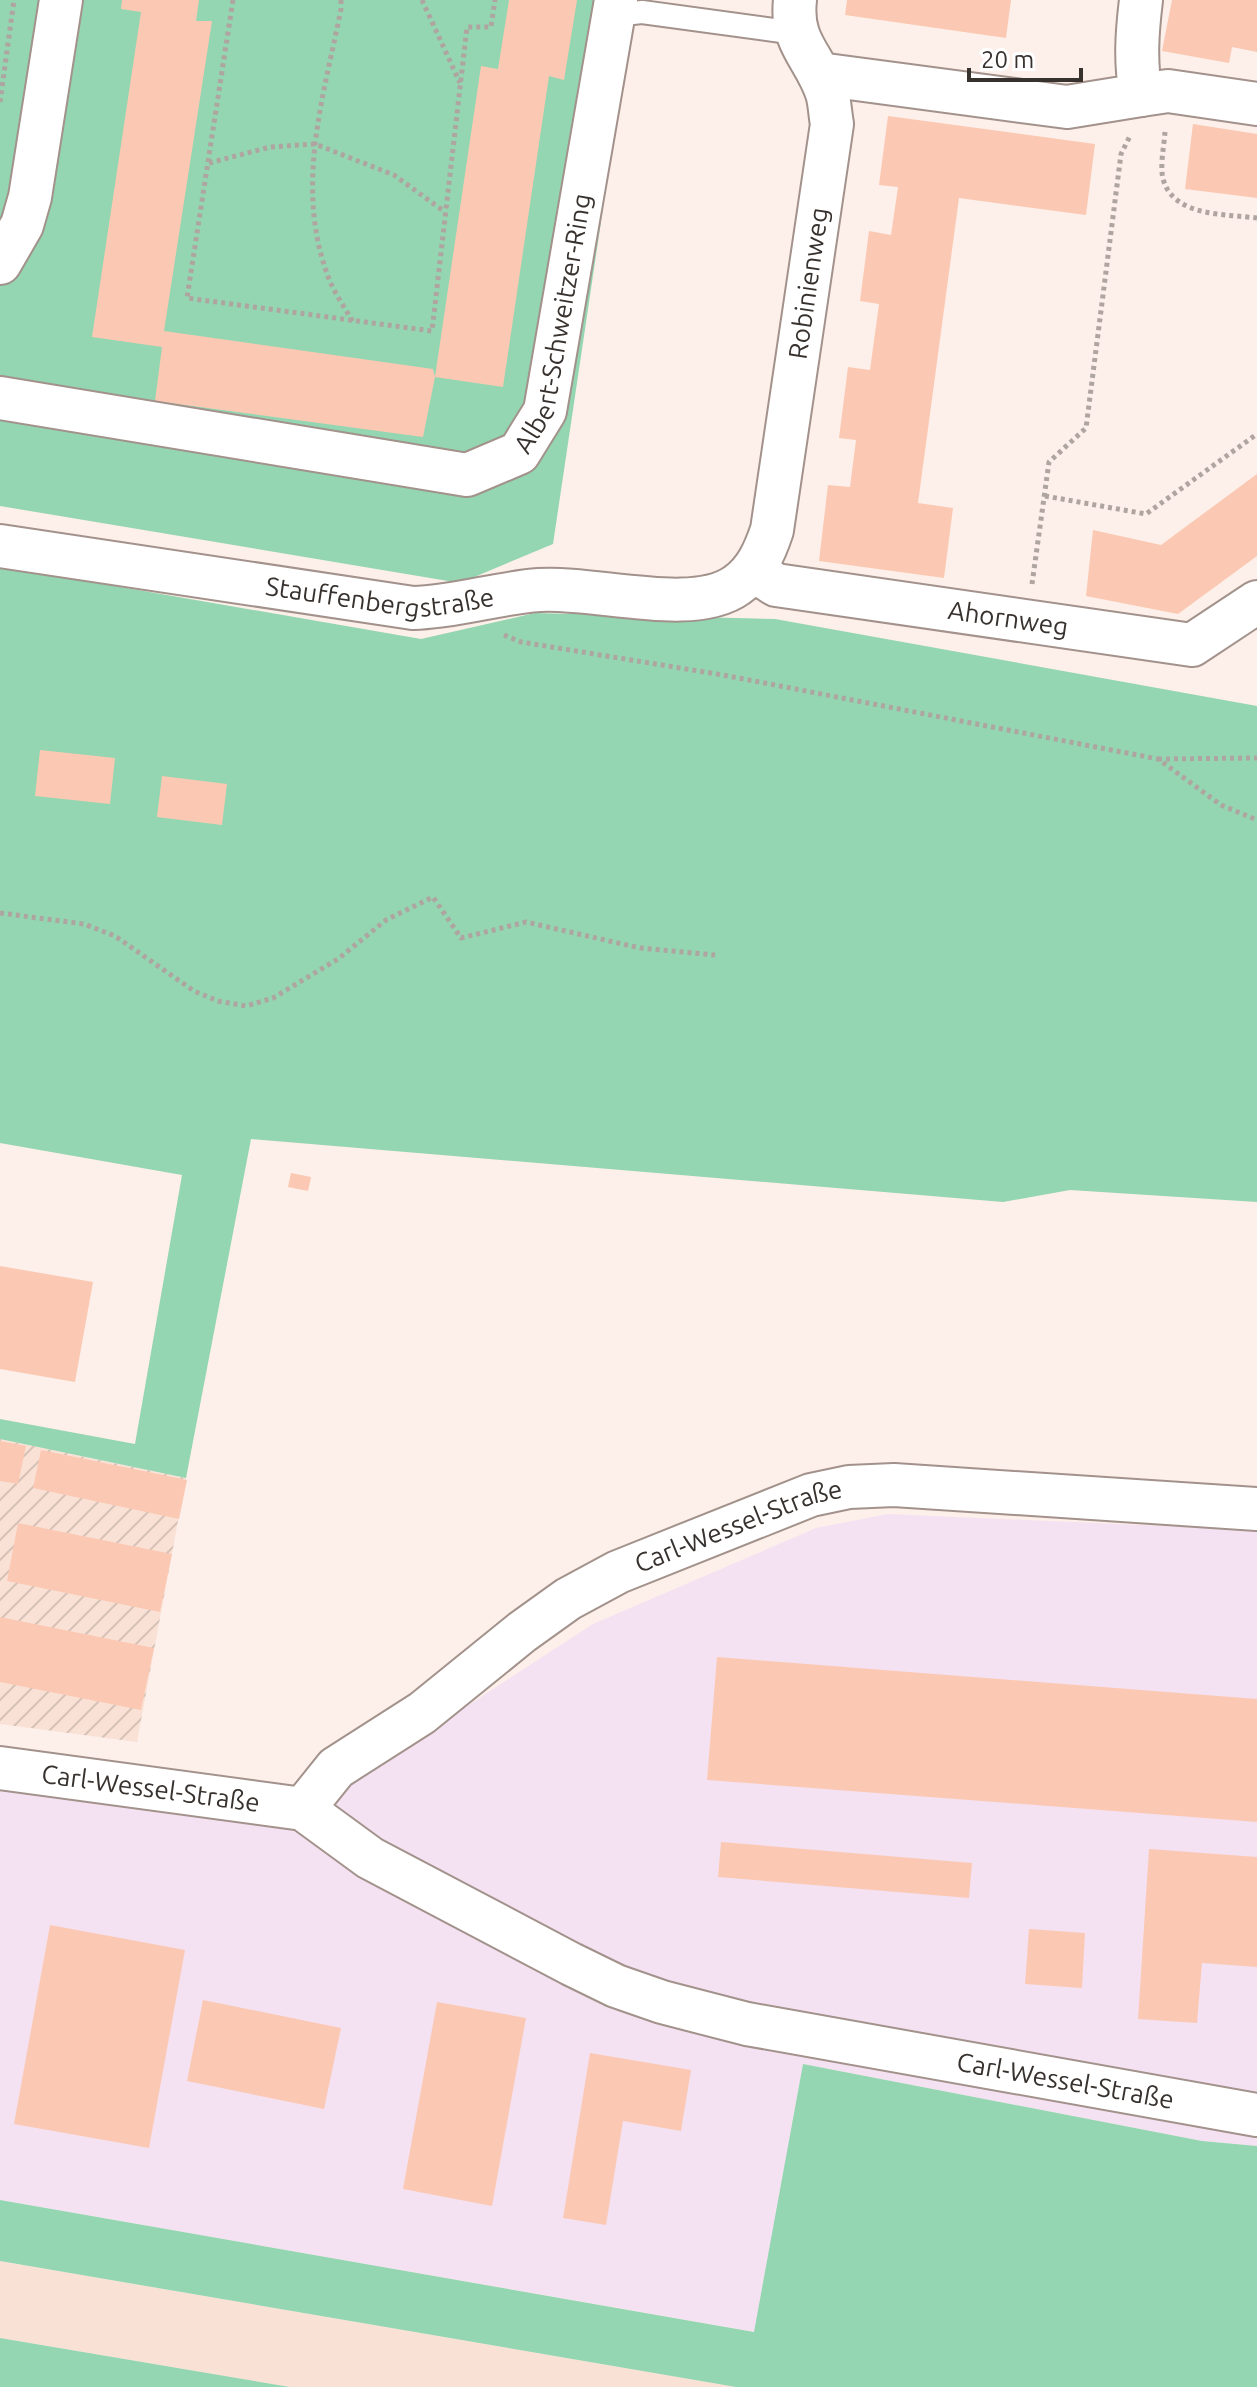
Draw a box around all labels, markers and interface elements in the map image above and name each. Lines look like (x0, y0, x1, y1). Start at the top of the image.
scale bar (969, 32, 1081, 82)
text: 20 m (981, 46, 1034, 73)
street label: Albert-Schweitzer-Ring (508, 191, 596, 458)
street label: Robinienweg (782, 205, 833, 361)
street label: Stauffenbergstraße (264, 571, 496, 623)
street label: Ahornweg (946, 595, 1070, 641)
street label: Carl-Wessel-Straße (630, 1474, 845, 1578)
street label: Carl-Wessel-Straße (40, 1759, 262, 1817)
street label: Carl-Wessel-Straße (955, 2047, 1176, 2114)

